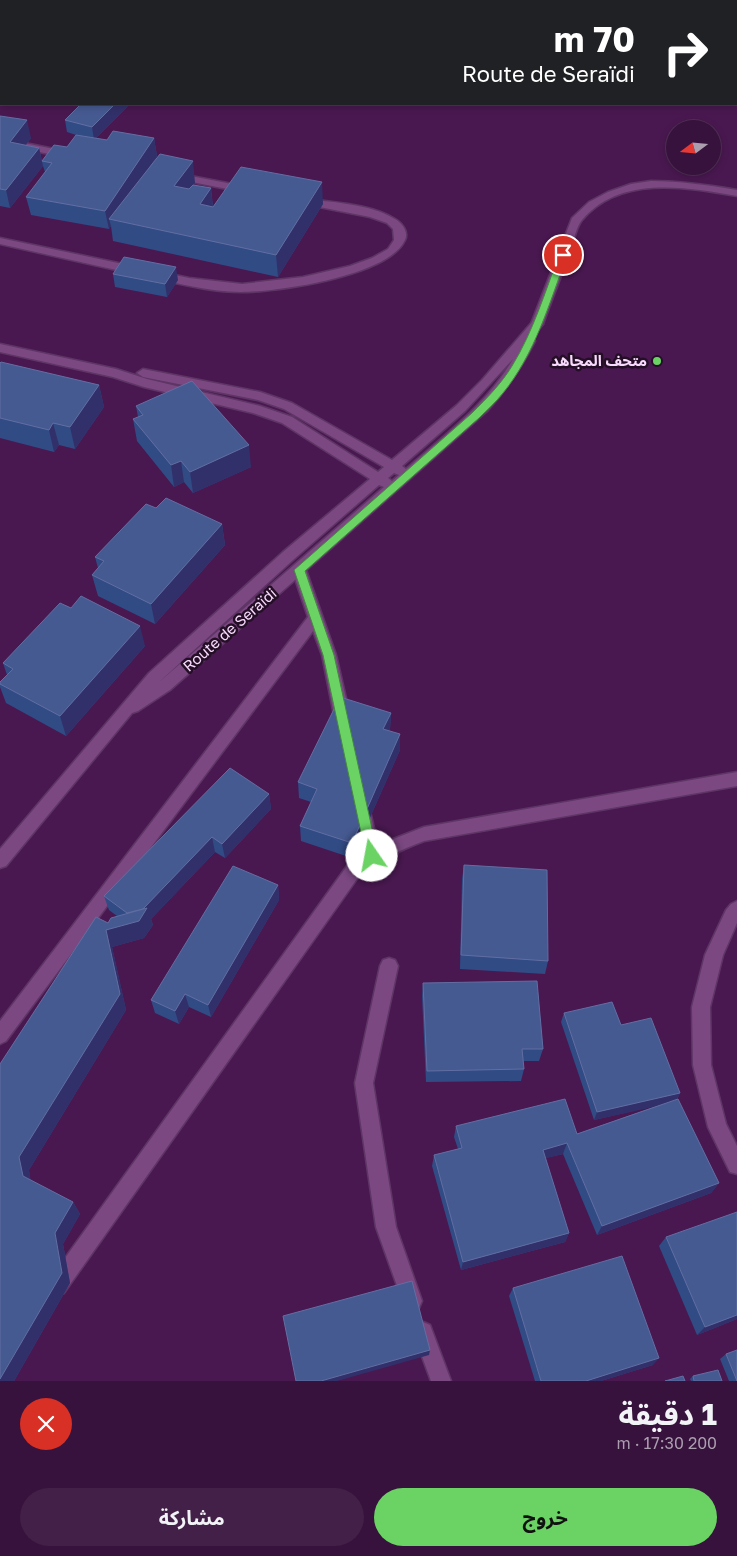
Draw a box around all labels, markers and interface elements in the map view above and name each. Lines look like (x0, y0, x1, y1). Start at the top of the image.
text: 70 m (554, 18, 635, 60)
icon: right (653, 20, 718, 85)
text: Route de Seraïdi (462, 60, 635, 87)
north arrow (666, 120, 721, 175)
map controls (666, 120, 721, 175)
pin (542, 234, 584, 276)
icon: arrive (549, 241, 577, 269)
place label: متحف المجاهد (551, 351, 647, 369)
marker: متحف المجاهد (651, 355, 663, 367)
street label: Route de Seraïdi (179, 584, 280, 675)
position arrow (345, 829, 397, 881)
text: 1 دقيقة (619, 1396, 717, 1432)
button: close (20, 1398, 72, 1450)
text: 200 m · 17:30 (617, 1433, 717, 1453)
button: مشاركة (20, 1488, 364, 1546)
button: خروج (374, 1488, 717, 1546)

